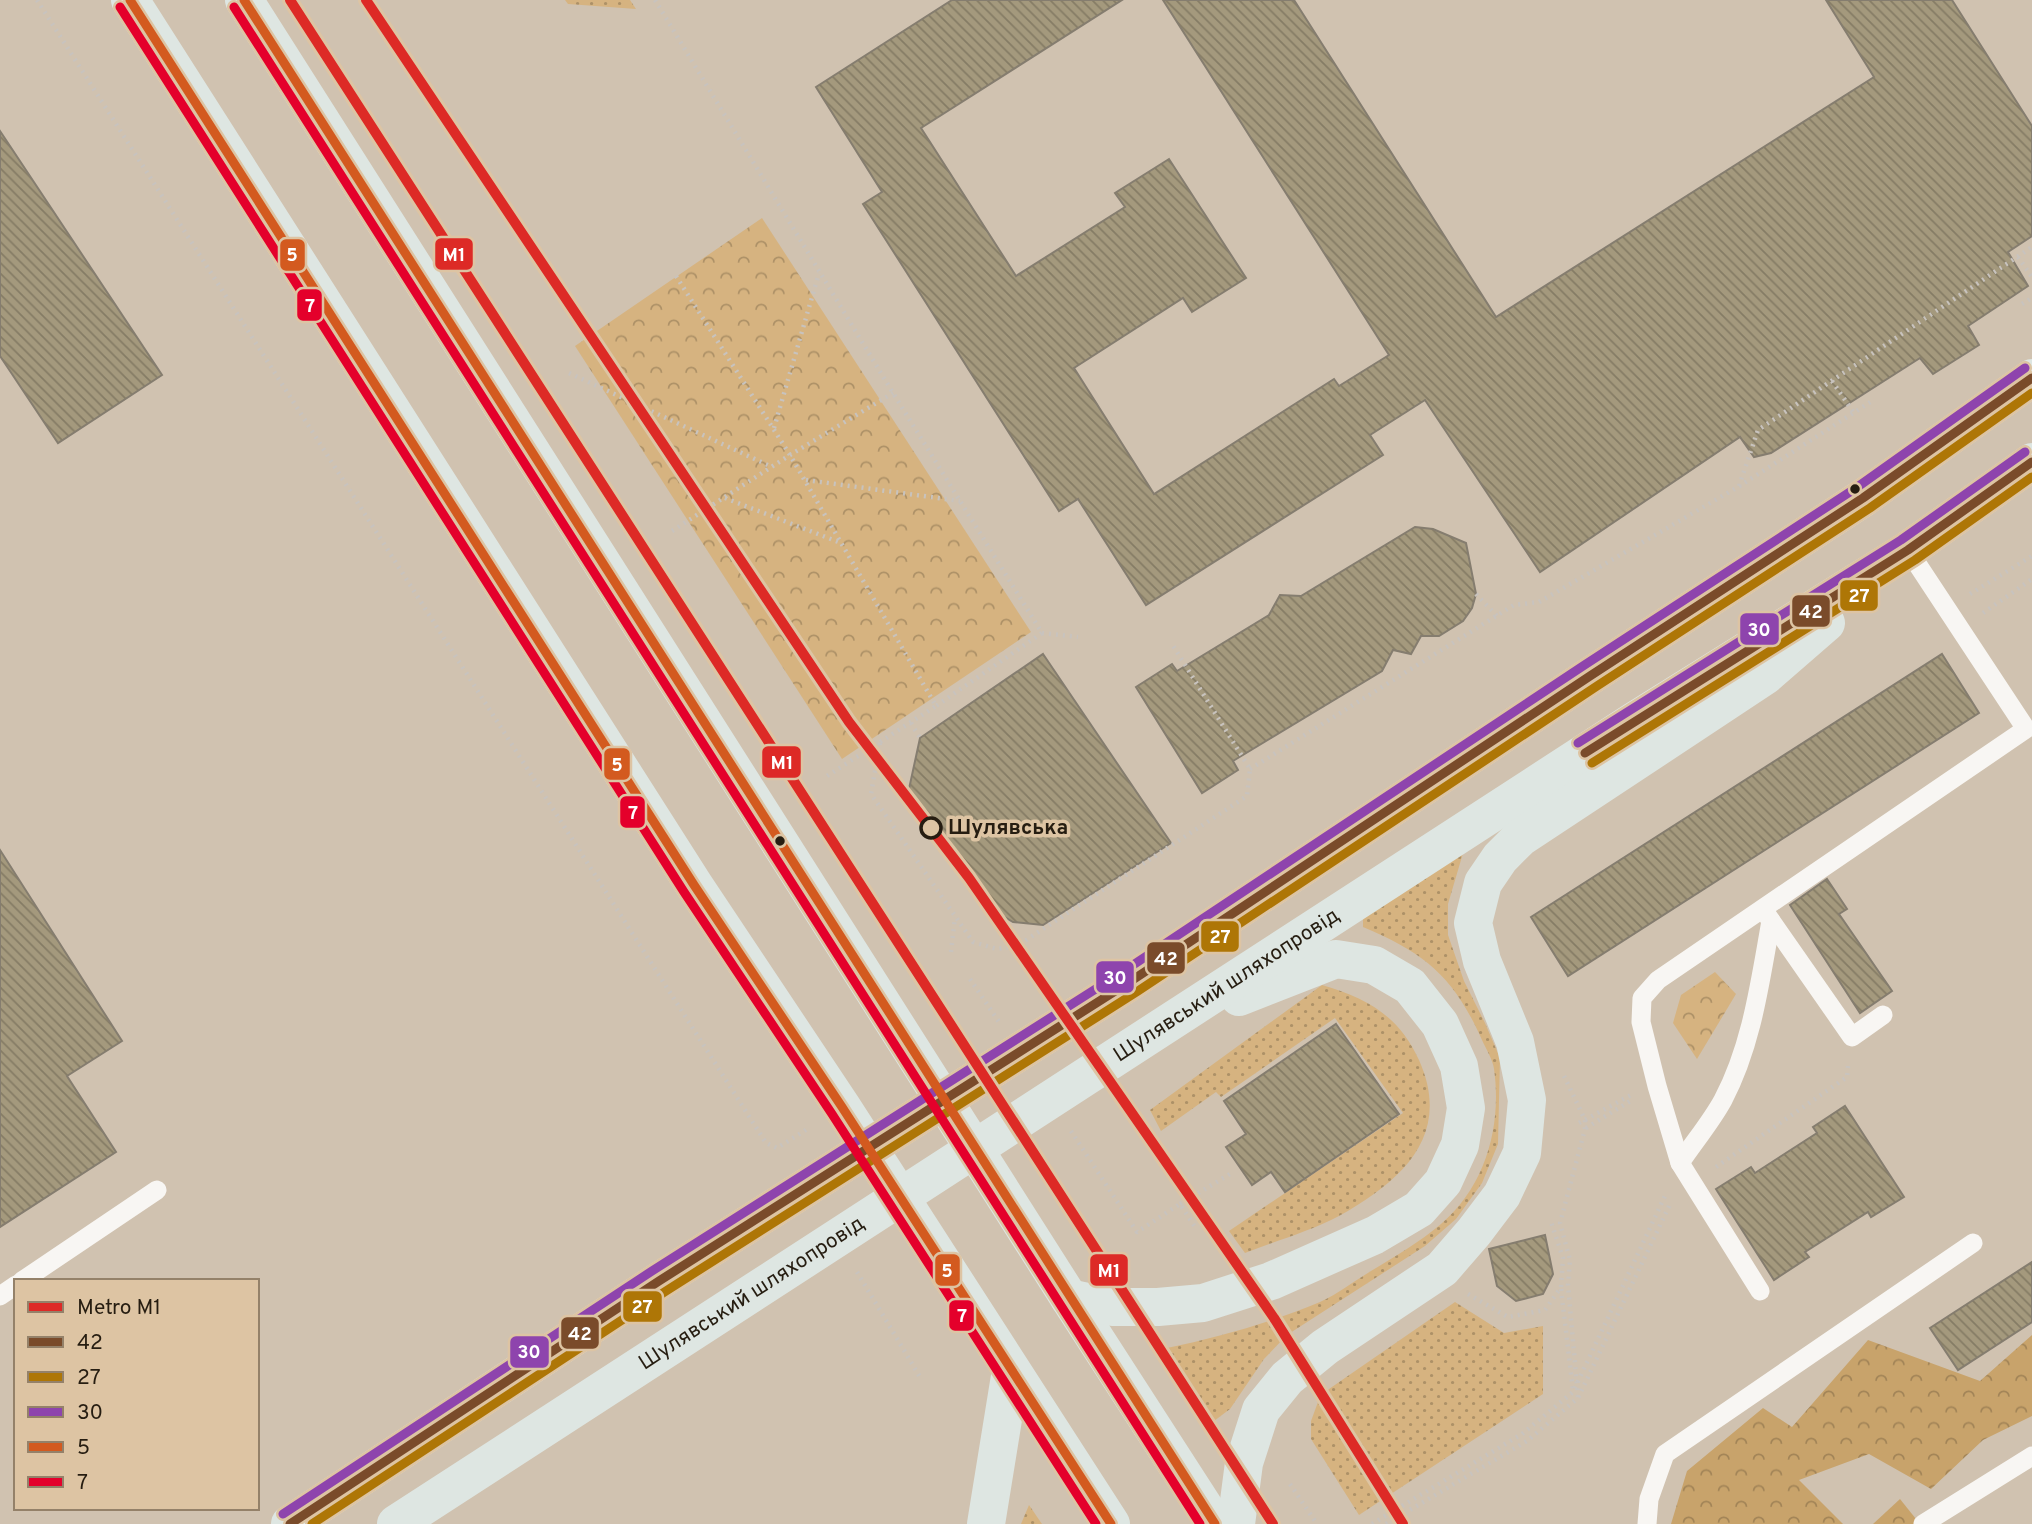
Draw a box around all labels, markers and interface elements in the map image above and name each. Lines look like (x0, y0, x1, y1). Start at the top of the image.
line badge: M1 (434, 237, 474, 271)
line badge: 5 (279, 238, 306, 272)
text: 5 (286, 244, 298, 268)
text: M1 (443, 244, 465, 268)
line badge: 7 (296, 288, 323, 322)
text: 7 (305, 295, 315, 319)
unlabelled marker (1848, 482, 1862, 496)
line badge: 27 (1839, 579, 1879, 612)
text: 27 (1848, 585, 1870, 609)
line badge: 42 (1791, 594, 1831, 628)
text: 42 (1799, 601, 1823, 625)
line badge: 30 (1739, 612, 1780, 646)
text: 30 (1747, 619, 1771, 643)
line badge: M1 (761, 745, 802, 779)
line badge: 5 (603, 747, 631, 781)
text: M1 (771, 752, 793, 776)
text: 5 (611, 754, 623, 778)
line badge: 7 (619, 795, 646, 829)
text: 7 (628, 802, 638, 826)
place label: Шулявська (948, 815, 1068, 842)
marker: Шулявська (920, 817, 942, 839)
unlabelled marker (773, 834, 787, 848)
street label: Шулявський шляхопровід (1108, 902, 1345, 1068)
line badge: 27 (1200, 920, 1240, 953)
text: 27 (1209, 926, 1231, 950)
line badge: 42 (1146, 941, 1186, 975)
text: 42 (1154, 948, 1178, 972)
line badge: 30 (1095, 960, 1135, 994)
text: 30 (1103, 967, 1127, 991)
street label: Шулявський шляхопровід (634, 1210, 870, 1376)
line badge: 5 (934, 1253, 961, 1287)
line badge: M1 (1089, 1253, 1129, 1287)
text: 5 (941, 1260, 953, 1284)
text: M1 (1098, 1260, 1120, 1284)
legend (14, 1279, 259, 1510)
line badge: 27 (622, 1290, 663, 1323)
text: Metro M1 (77, 1295, 161, 1322)
text: 27 (631, 1296, 653, 1320)
line badge: 7 (948, 1299, 975, 1332)
text: 7 (957, 1305, 967, 1329)
line badge: 42 (560, 1316, 600, 1350)
text: 42 (568, 1323, 592, 1347)
text: 42 (77, 1330, 103, 1357)
line badge: 30 (509, 1335, 550, 1369)
text: 30 (517, 1341, 541, 1365)
text: 27 (77, 1365, 101, 1392)
text: 30 (77, 1400, 103, 1427)
text: 5 (77, 1435, 90, 1462)
text: 7 (77, 1470, 88, 1497)

